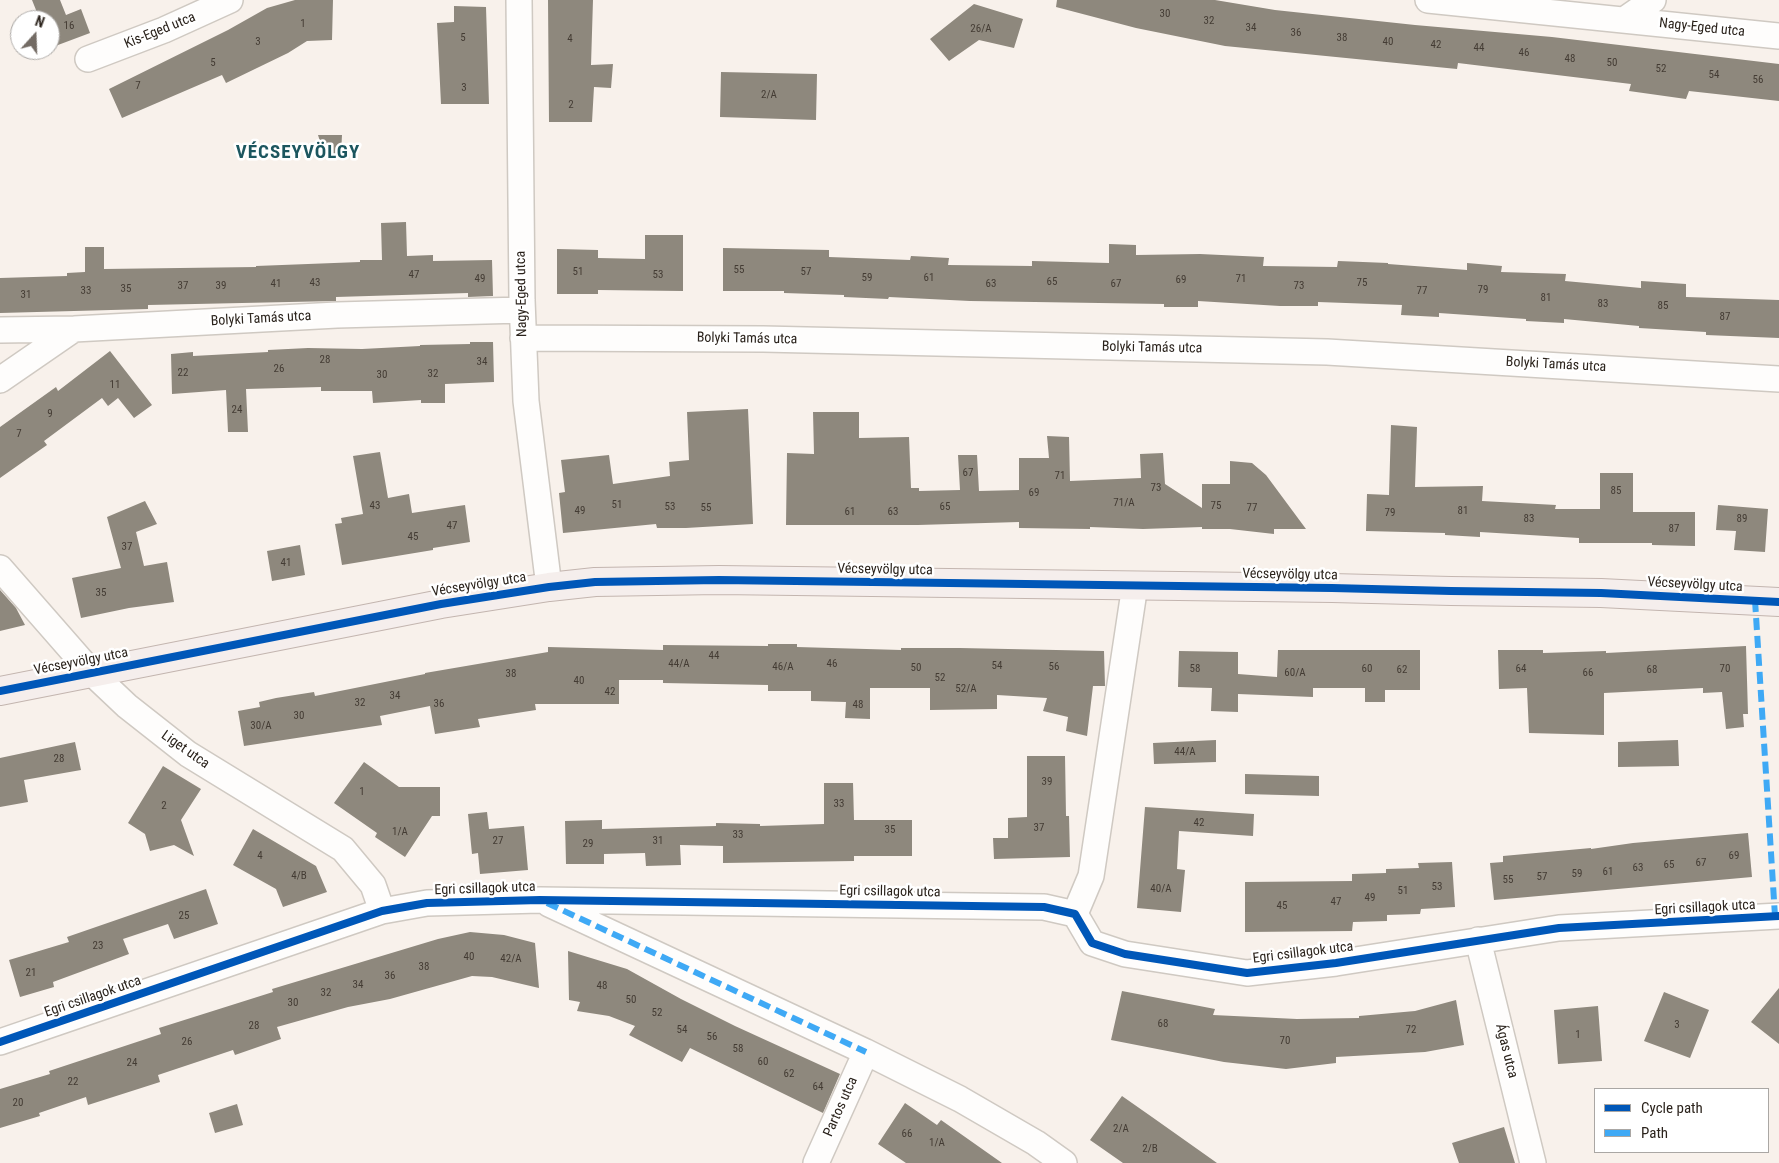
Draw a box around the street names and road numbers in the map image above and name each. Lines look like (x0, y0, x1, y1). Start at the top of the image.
street label: Kis-Eged utca (122, 9, 198, 53)
street label: Nagy-Eged utca (1658, 15, 1746, 41)
street label: Nagy-Eged utca (513, 251, 531, 337)
street label: Bolyki Tamás utca (210, 308, 312, 330)
street label: Bolyki Tamás utca (697, 330, 797, 348)
street label: Bolyki Tamás utca (1102, 339, 1202, 357)
street label: Bolyki Tamás utca (1505, 354, 1607, 376)
street label: Vécseyvölgy utca (837, 561, 933, 579)
street label: Vécseyvölgy utca (1242, 566, 1338, 584)
street label: Vécseyvölgy utca (431, 569, 527, 601)
street label: Vécseyvölgy utca (1647, 574, 1743, 596)
street label: Vécseyvölgy utca (33, 645, 129, 679)
street label: Liget utca (158, 727, 212, 773)
street label: Egri csillagok utca (434, 879, 536, 899)
street label: Egri csillagok utca (839, 883, 941, 901)
street label: Egri csillagok utca (1654, 897, 1756, 919)
street label: Egri csillagok utca (1252, 938, 1354, 968)
street label: Egri csillagok utca (42, 973, 144, 1021)
street label: Ágas utca (1491, 1022, 1521, 1080)
street label: Partos utca (820, 1074, 862, 1140)

